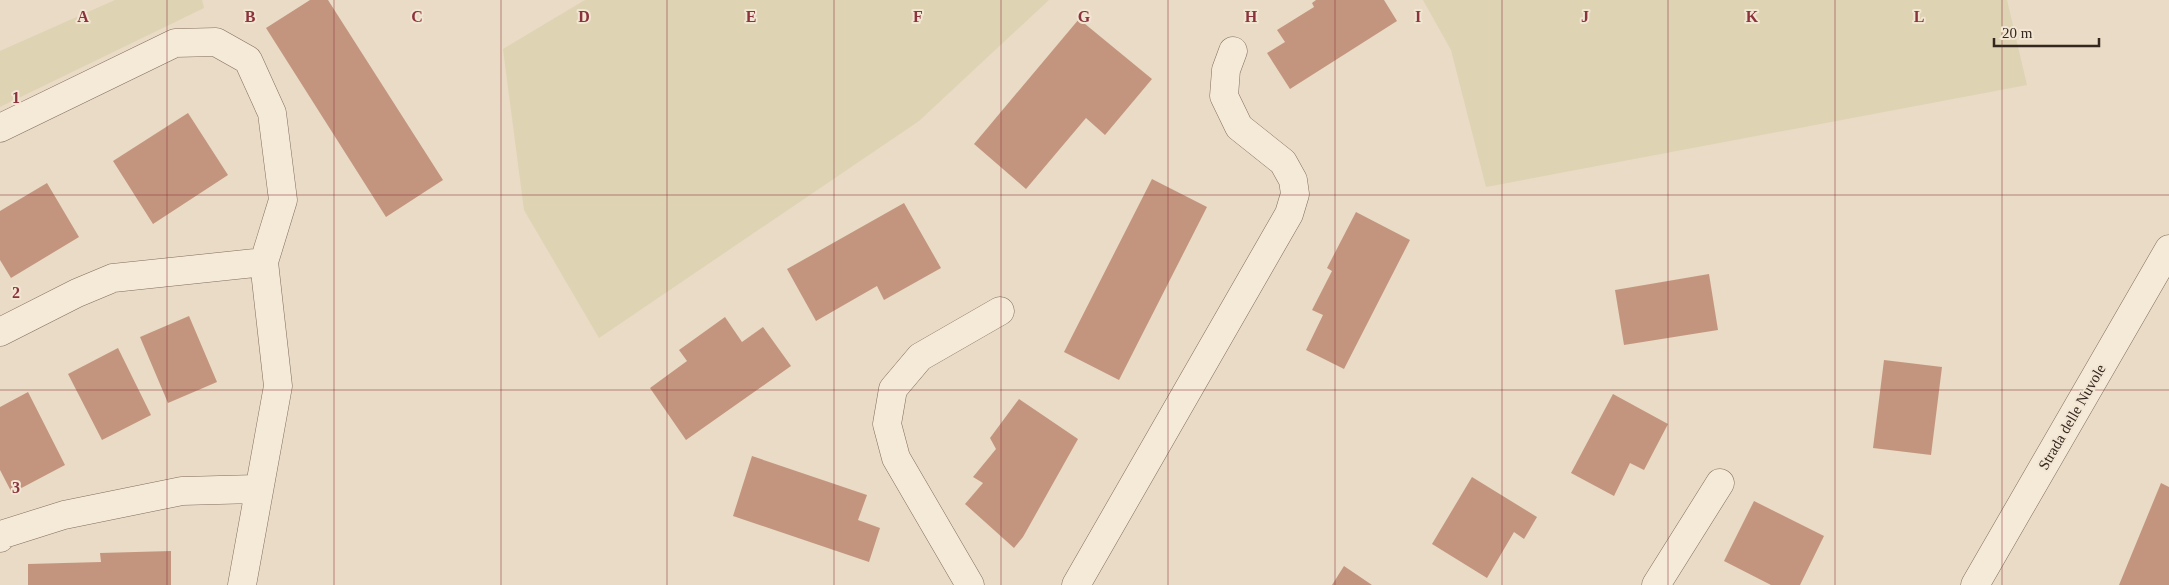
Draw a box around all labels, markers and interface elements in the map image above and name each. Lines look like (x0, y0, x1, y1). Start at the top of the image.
text: A (77, 8, 89, 25)
text: B (245, 8, 256, 25)
text: C (411, 8, 423, 25)
text: D (578, 8, 590, 25)
text: E (746, 8, 756, 25)
text: F (913, 8, 923, 25)
text: G (1078, 8, 1091, 25)
text: H (1245, 8, 1258, 25)
text: I (1415, 8, 1421, 25)
text: J (1581, 8, 1589, 25)
text: K (1746, 8, 1759, 25)
text: L (1914, 8, 1924, 25)
scale bar (1994, 15, 2099, 47)
text: 20 m (2002, 25, 2033, 41)
text: 1 (12, 89, 20, 106)
text: 2 (12, 284, 20, 301)
street label: Strada delle Nuvole (2035, 361, 2109, 473)
text: 3 (12, 479, 20, 496)

